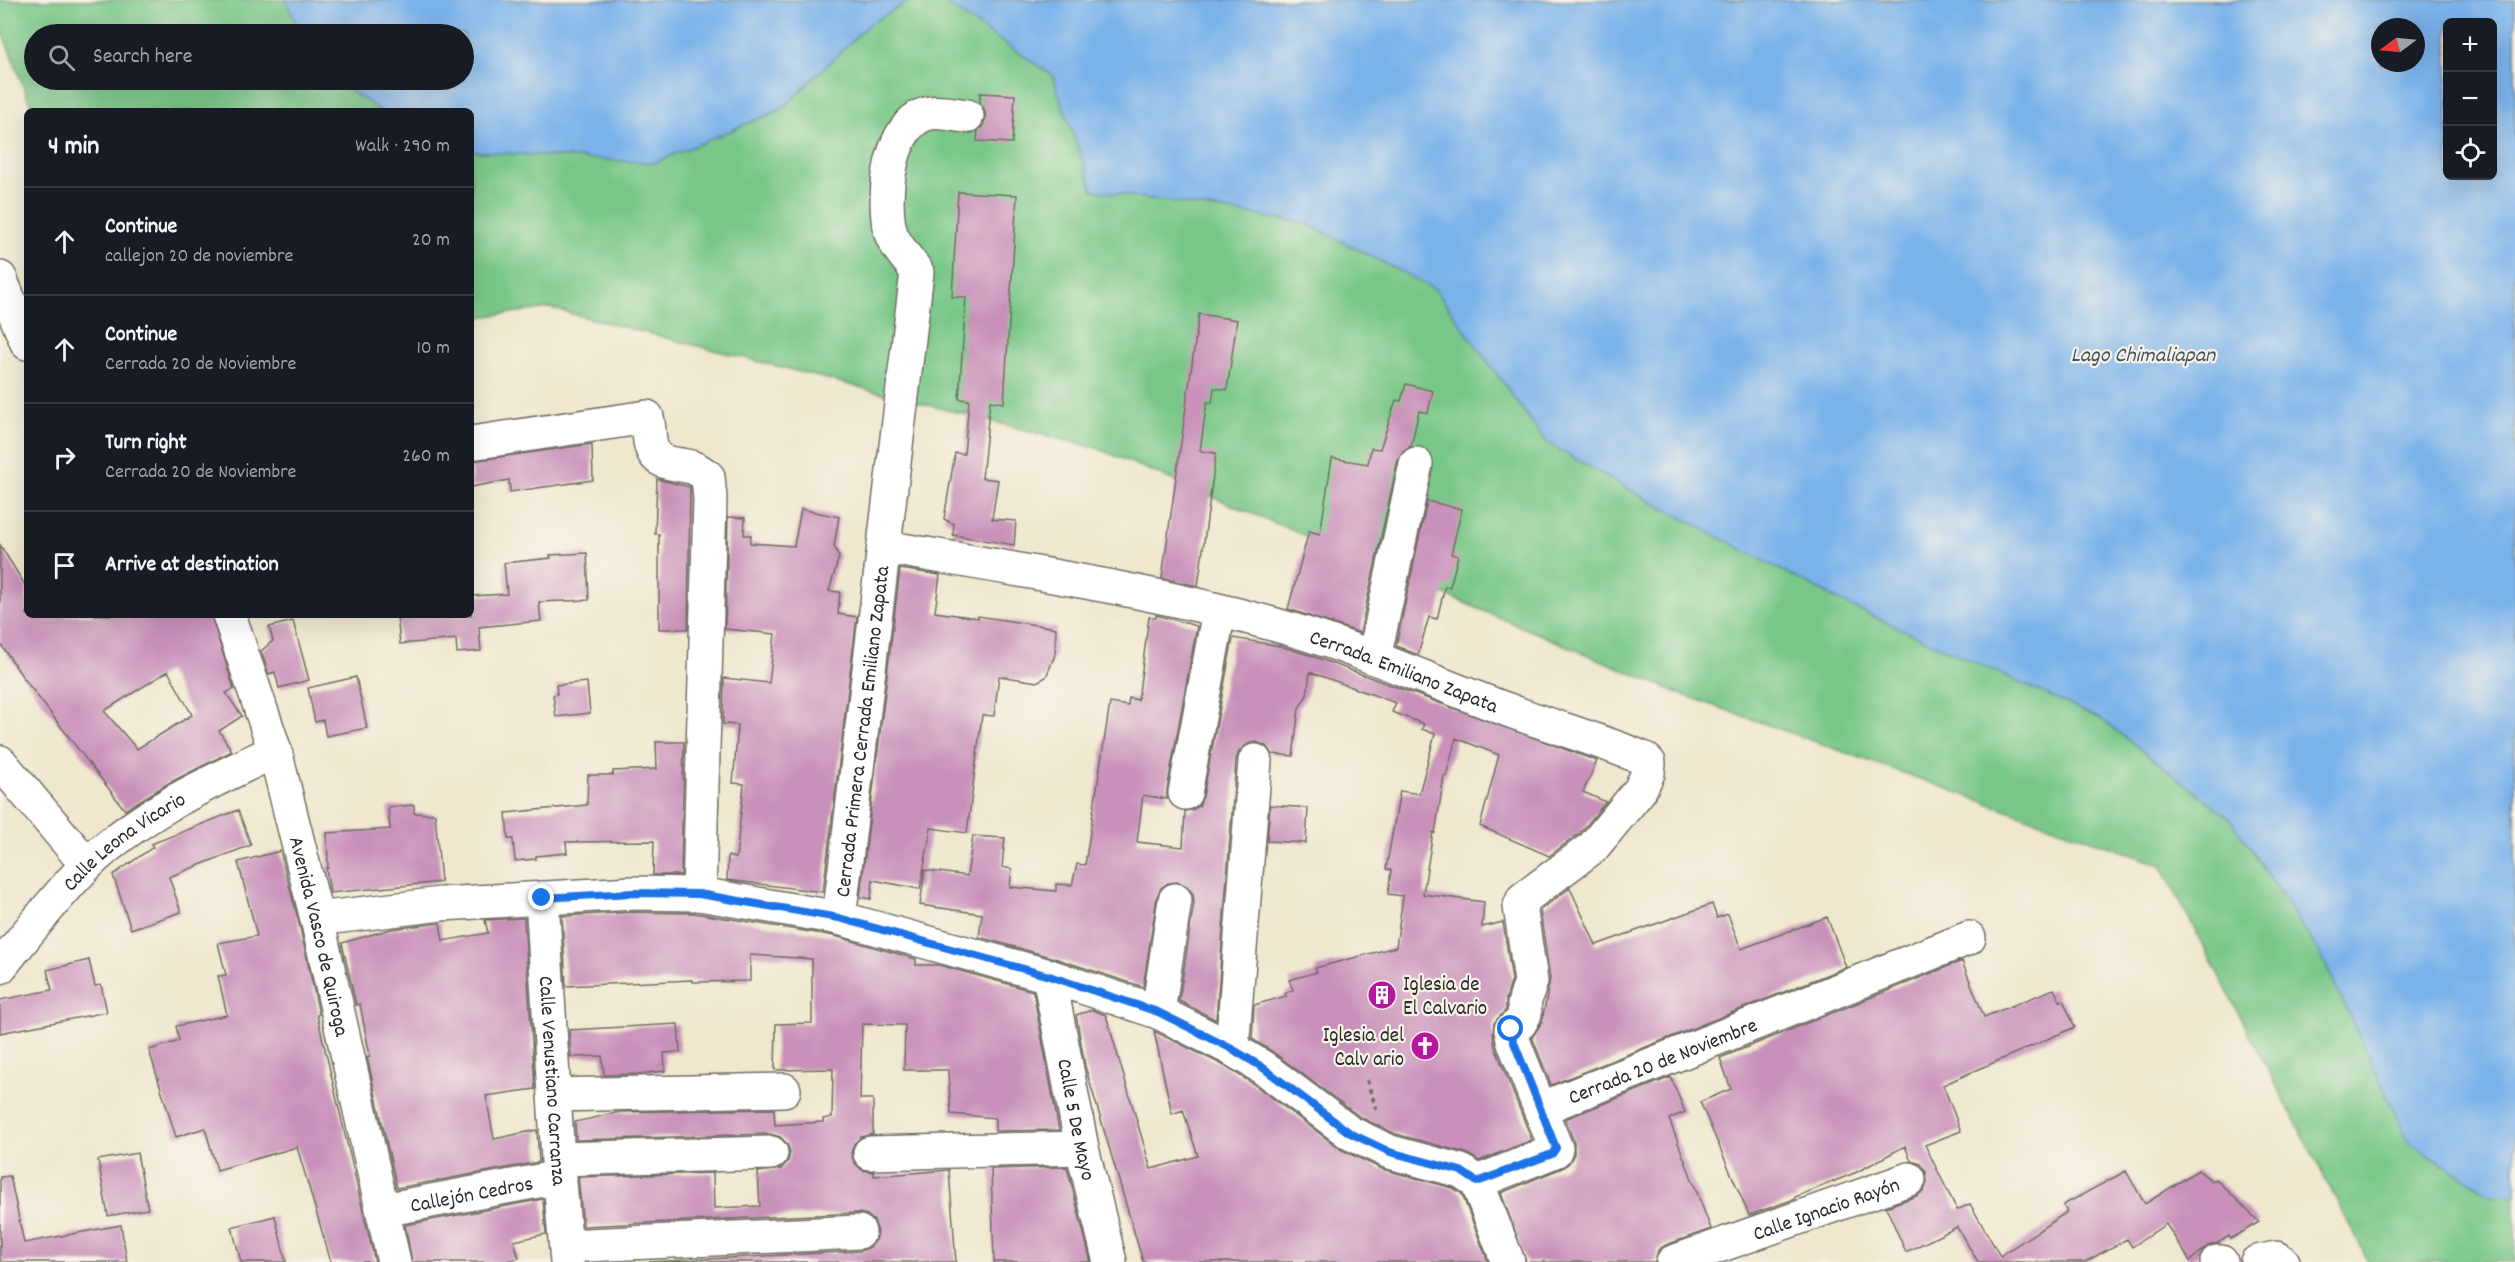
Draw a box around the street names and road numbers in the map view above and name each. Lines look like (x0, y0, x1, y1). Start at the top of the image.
street label: Cerrada Primera Cerrada Emiliano Zapata (830, 563, 900, 899)
street label: Cerrada. Emiliano Zapata (1305, 624, 1503, 723)
street label: Calle Leona Vicario (57, 786, 192, 899)
street label: Avenida Vasco de Quiroga (279, 834, 355, 1041)
street label: Calle Venustiano Carranza (529, 975, 572, 1188)
street label: Cerrada 20 de Noviembre (1565, 1012, 1762, 1114)
street label: Calle 5 De Mayo (1047, 1056, 1101, 1184)
street label: Callejón Cedros (408, 1170, 536, 1223)
street label: Calle Ignacio Rayón (1749, 1171, 1904, 1251)

